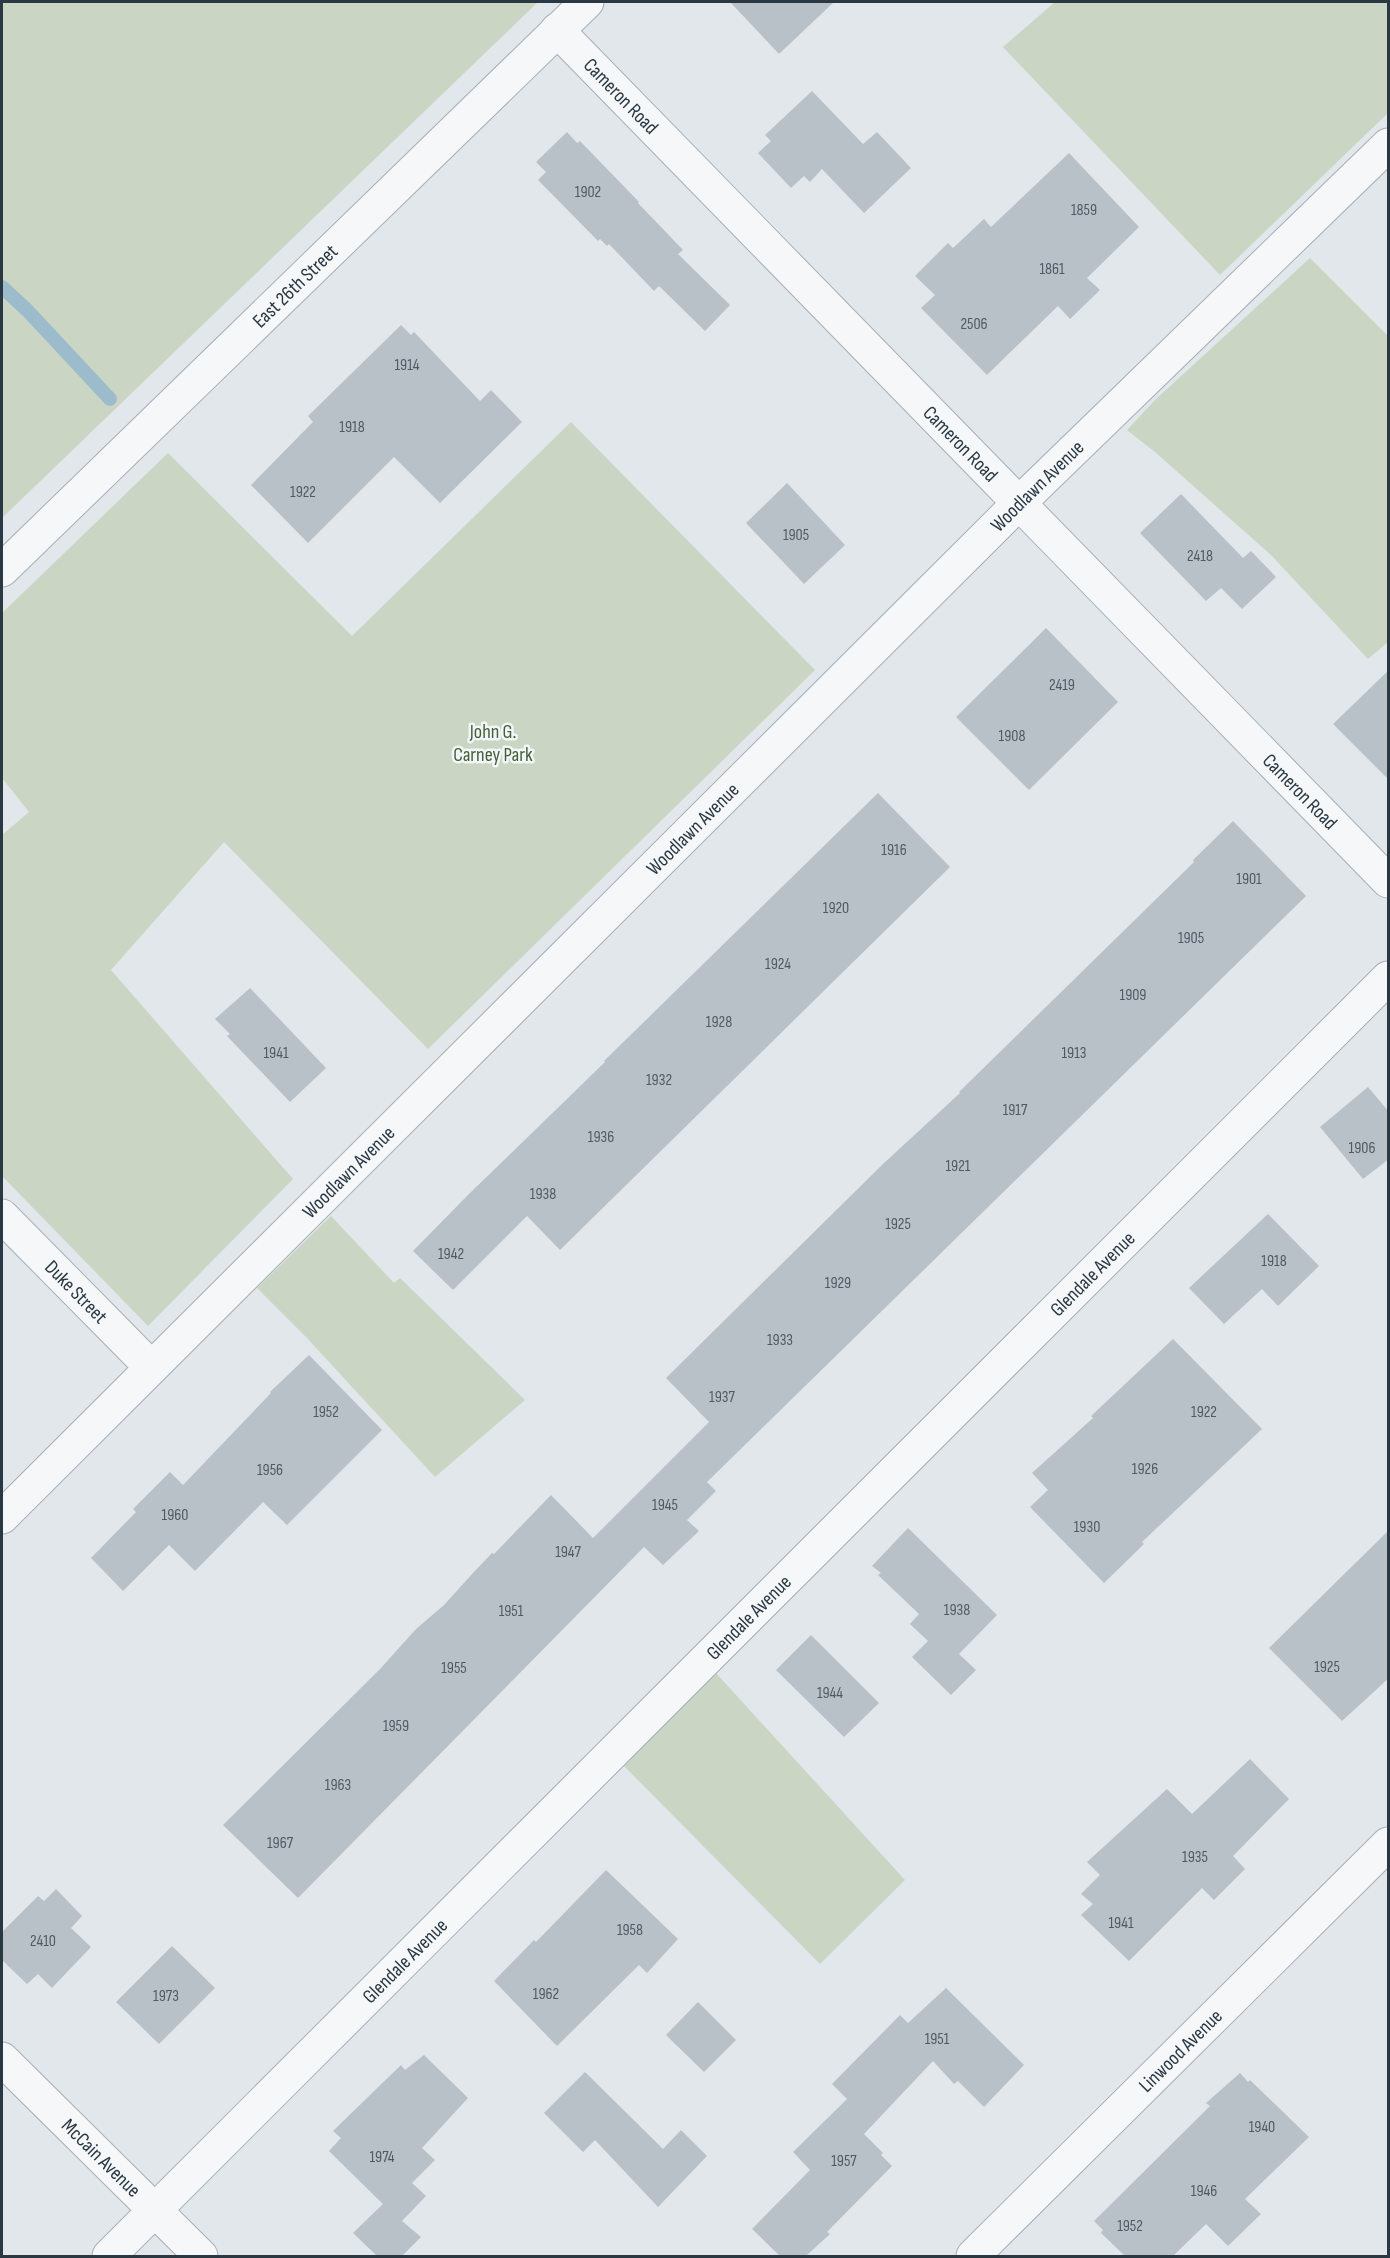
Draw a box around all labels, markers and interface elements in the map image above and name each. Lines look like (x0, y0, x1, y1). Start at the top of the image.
street label: Cameron Road (578, 54, 663, 140)
house number: 1902 (575, 183, 601, 202)
house number: 1859 (1071, 201, 1097, 220)
street label: East 26th Street (248, 240, 343, 333)
house number: 1861 (1039, 260, 1065, 279)
house number: 2506 (960, 315, 988, 334)
house number: 1914 (395, 356, 420, 375)
street label: Cameron Road (918, 401, 1002, 487)
house number: 1918 (339, 418, 365, 437)
street label: Woodlawn Avenue (986, 436, 1089, 537)
house number: 1922 (290, 483, 316, 502)
house number: 1905 (783, 526, 809, 545)
house number: 2418 (1187, 547, 1213, 566)
house number: 2419 (1049, 676, 1075, 695)
park label: John G. Carney Park (453, 720, 533, 767)
house number: 1908 (999, 727, 1025, 746)
street label: Cameron Road (1257, 749, 1342, 835)
street label: Woodlawn Avenue (642, 778, 744, 880)
house number: 1916 (881, 841, 907, 860)
house number: 1901 (1236, 870, 1262, 889)
house number: 1920 (823, 899, 849, 918)
house number: 1905 (1178, 929, 1204, 948)
house number: 1924 (765, 955, 791, 974)
house number: 1909 (1120, 986, 1146, 1005)
house number: 1928 (706, 1013, 732, 1032)
house number: 1941 (263, 1044, 289, 1063)
house number: 1913 (1062, 1044, 1087, 1063)
house number: 1932 (646, 1071, 672, 1090)
house number: 1917 (1003, 1101, 1028, 1120)
street label: Woodlawn Avenue (298, 1121, 400, 1224)
house number: 1936 (588, 1128, 614, 1147)
house number: 1906 (1349, 1139, 1375, 1158)
house number: 1921 (946, 1157, 971, 1176)
house number: 1938 (530, 1185, 556, 1204)
house number: 1925 (885, 1215, 911, 1234)
street label: Glendale Avenue (1045, 1227, 1140, 1322)
house number: 1942 (438, 1245, 464, 1264)
house number: 1918 (1261, 1252, 1287, 1271)
street label: Duke Street (39, 1256, 112, 1329)
house number: 1929 (825, 1274, 851, 1293)
house number: 1933 (767, 1331, 793, 1350)
house number: 1937 (709, 1388, 735, 1407)
house number: 1952 (313, 1403, 339, 1422)
house number: 1922 (1191, 1403, 1217, 1422)
house number: 1926 (1132, 1460, 1158, 1479)
house number: 1956 (257, 1461, 283, 1480)
house number: 1945 (652, 1496, 678, 1515)
house number: 1960 (162, 1506, 188, 1525)
house number: 1930 (1074, 1518, 1100, 1537)
house number: 1947 (555, 1543, 581, 1562)
street label: Glendale Avenue (702, 1570, 797, 1665)
house number: 1938 (944, 1601, 970, 1620)
house number: 1951 (499, 1602, 524, 1621)
house number: 1925 (1314, 1658, 1340, 1677)
house number: 1955 (441, 1659, 467, 1678)
house number: 1944 (817, 1684, 843, 1703)
house number: 1959 (383, 1717, 409, 1736)
house number: 1963 (325, 1776, 351, 1795)
house number: 1967 (267, 1834, 294, 1853)
house number: 1935 (1182, 1848, 1208, 1867)
street label: Glendale Avenue (358, 1914, 453, 2009)
house number: 1941 (1108, 1914, 1134, 1933)
house number: 1958 (617, 1921, 643, 1940)
house number: 2410 (30, 1932, 56, 1951)
house number: 1962 (533, 1985, 559, 2004)
house number: 1973 (153, 1987, 179, 2006)
street label: Linwood Avenue (1134, 2004, 1228, 2098)
house number: 1951 (925, 2030, 950, 2049)
street label: McCain Avenue (56, 2114, 145, 2202)
house number: 1940 (1249, 2118, 1275, 2137)
house number: 1974 (370, 2148, 395, 2167)
house number: 1957 (831, 2152, 857, 2171)
house number: 1946 (1191, 2182, 1217, 2201)
house number: 1952 (1117, 2217, 1143, 2236)

